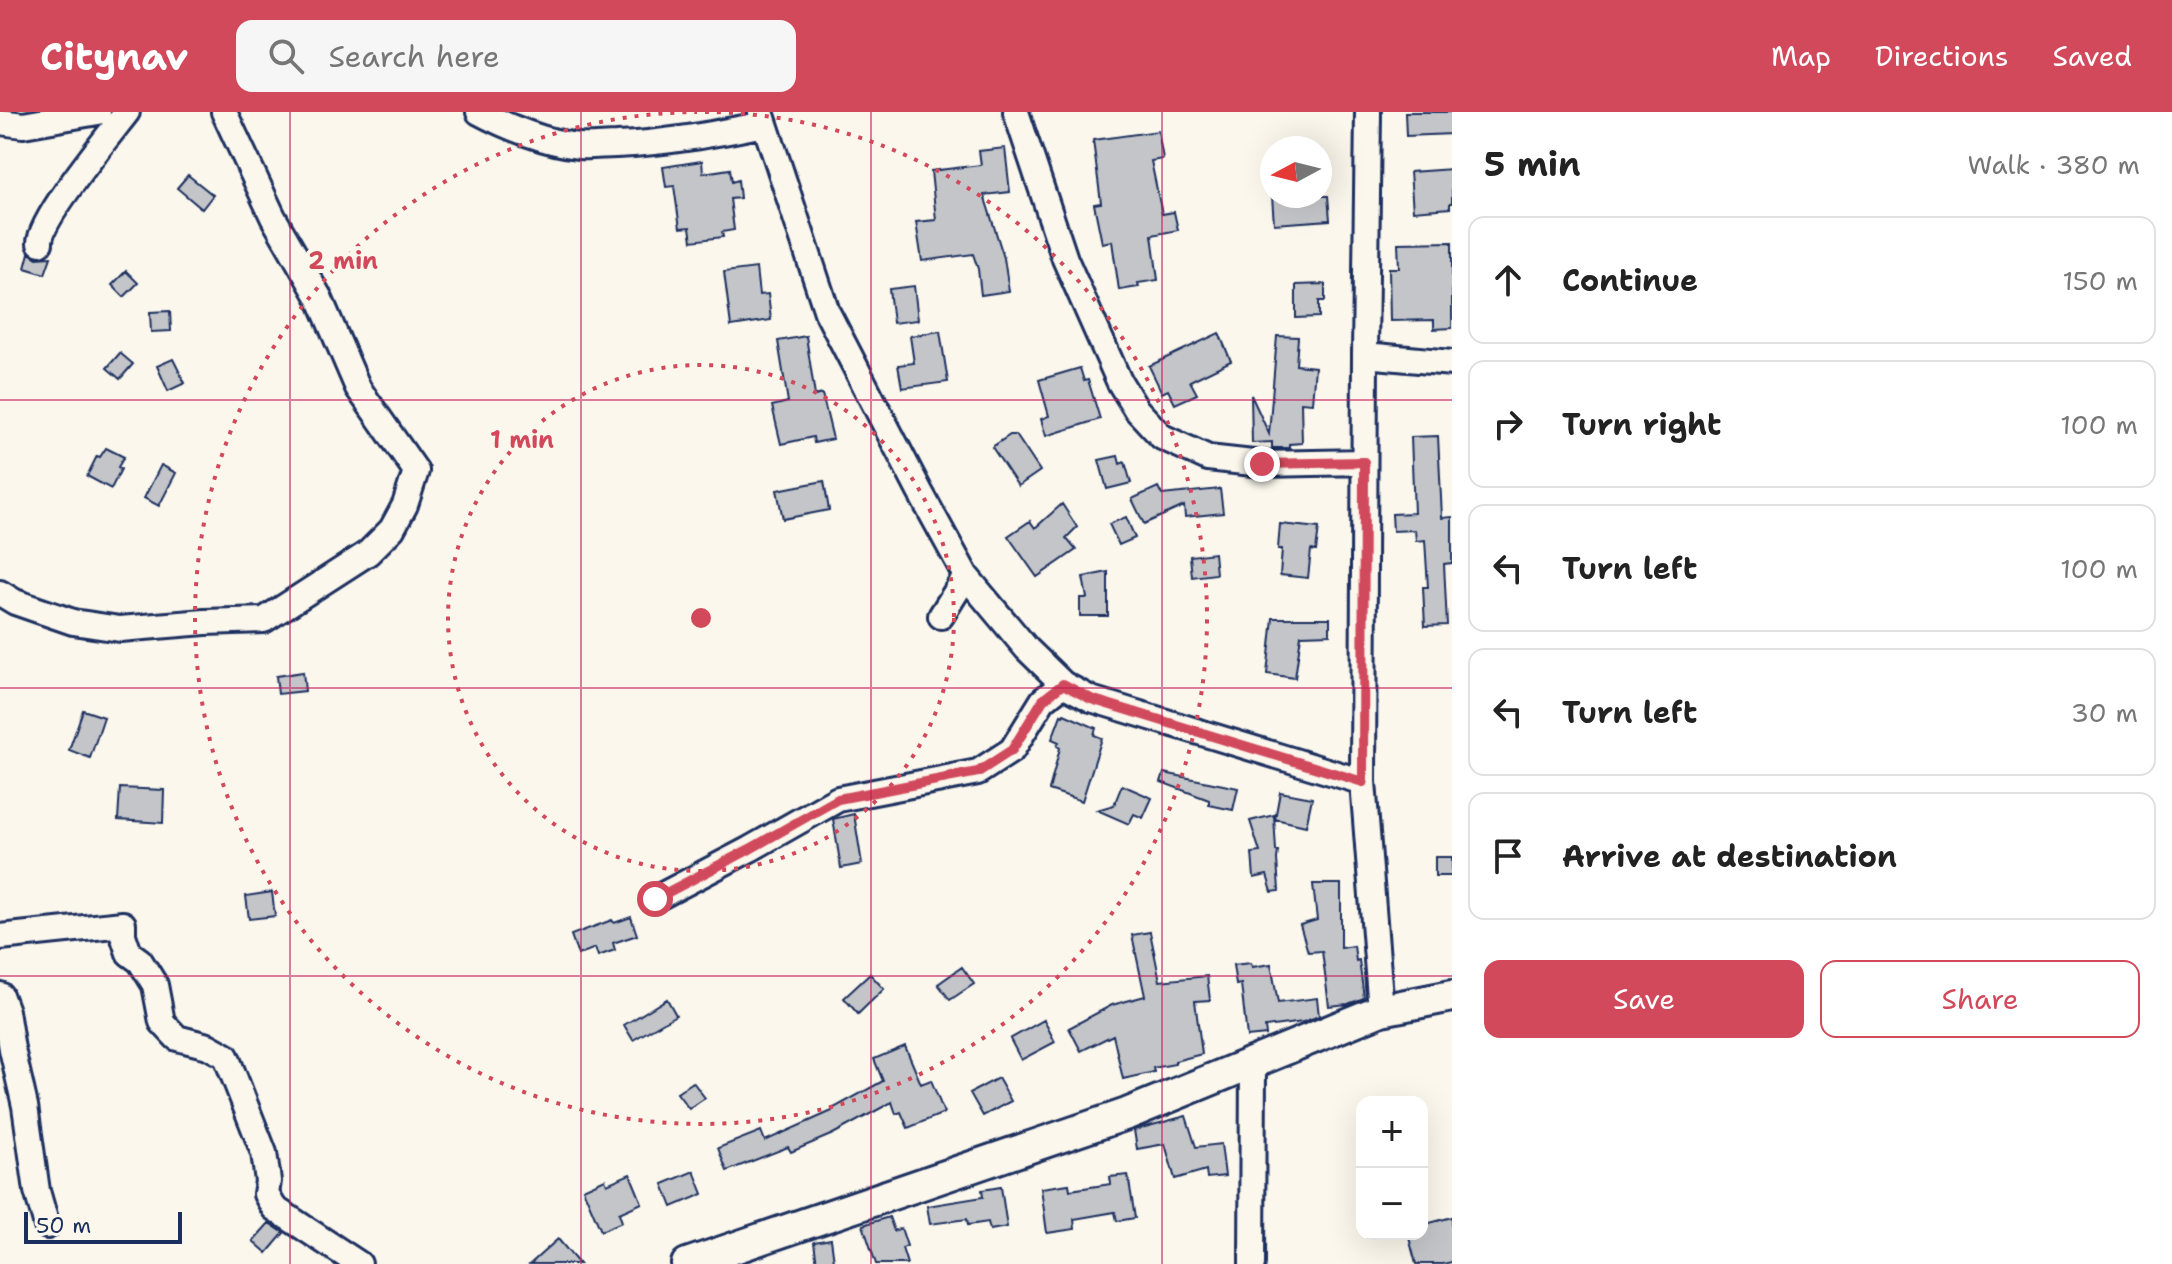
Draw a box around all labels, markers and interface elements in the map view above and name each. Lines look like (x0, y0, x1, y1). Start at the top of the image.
search box (236, 20, 796, 92)
text: Citynav (40, 31, 188, 82)
icon: search (264, 34, 308, 78)
text: Search here (328, 36, 500, 77)
text: Map (1771, 37, 1831, 75)
text: Directions (1875, 37, 2009, 75)
text: Saved (2053, 37, 2132, 75)
north arrow (1260, 136, 1332, 208)
text: 5 min (1484, 141, 1581, 187)
text: Walk · 380 m (1967, 147, 2140, 182)
text: 2 min (308, 245, 378, 277)
icon: ahead (1486, 258, 1530, 302)
text: Continue (1562, 260, 1698, 301)
text: 150 m (2062, 263, 2138, 298)
icon: right (1486, 402, 1530, 446)
text: Turn right (1562, 404, 1721, 445)
text: 100 m (2060, 407, 2138, 442)
text: 1 min (490, 424, 554, 456)
route end (1244, 446, 1280, 482)
icon: left (1486, 546, 1530, 590)
text: Turn left (1562, 548, 1697, 589)
text: 100 m (2060, 551, 2138, 586)
centre of rings (687, 604, 715, 632)
icon: left (1486, 690, 1530, 734)
text: Turn left (1562, 692, 1697, 733)
text: 30 m (2071, 695, 2138, 730)
icon: arrive (1486, 834, 1530, 878)
text: Arrive at destination (1562, 836, 1897, 877)
route start (637, 881, 673, 917)
button: Save (1484, 960, 1804, 1038)
button: Share (1820, 960, 2140, 1038)
map controls (1356, 1096, 1428, 1240)
button: + (1356, 1096, 1428, 1168)
button: − (1356, 1168, 1428, 1240)
scale bar (24, 1208, 182, 1244)
text: 50 m (36, 1211, 91, 1240)

